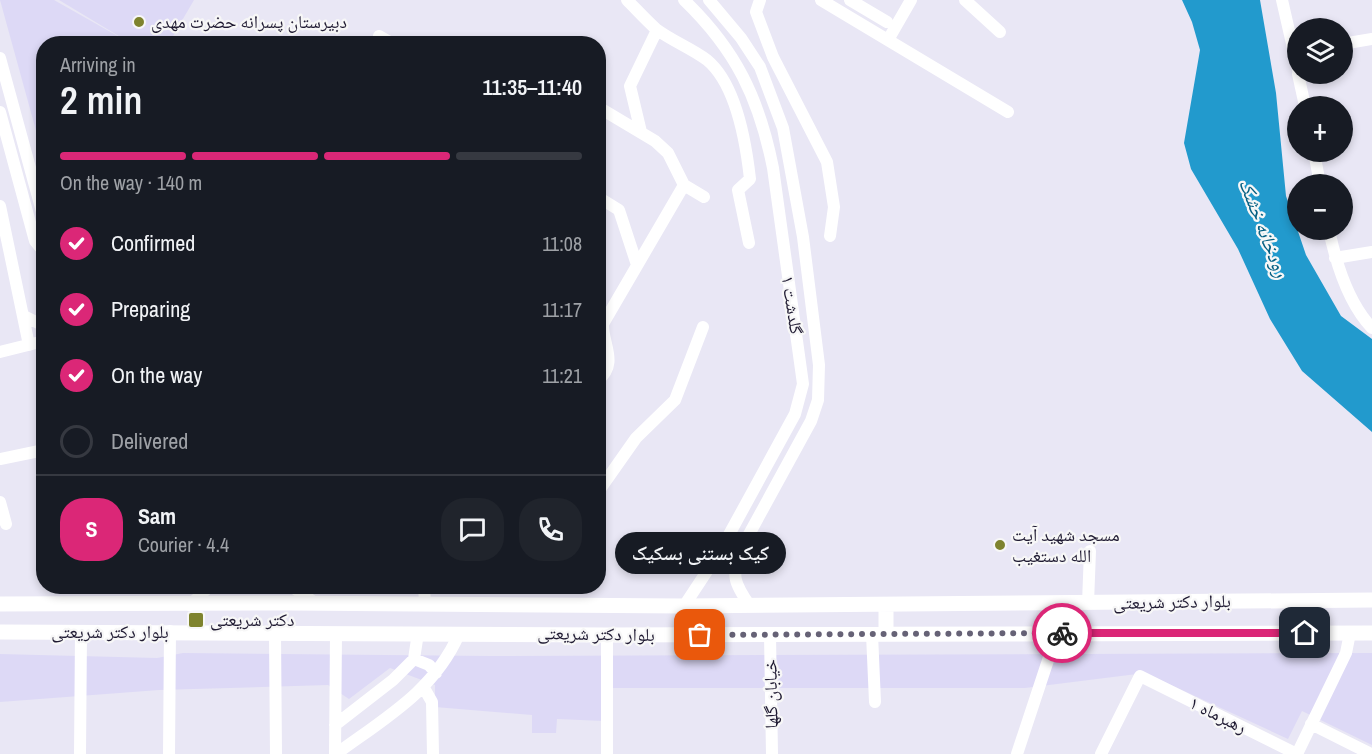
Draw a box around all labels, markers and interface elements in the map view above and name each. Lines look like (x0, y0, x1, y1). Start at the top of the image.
place label: دبیرستان پسرانه حضرت مهدی (151, 9, 347, 34)
marker: دبیرستان پسرانه حضرت مهدی (132, 15, 146, 29)
map controls (1287, 18, 1353, 240)
button: layers (1287, 18, 1353, 84)
text: Arriving in (60, 51, 136, 78)
text: 11:35–11:40 (483, 72, 582, 102)
text: 2 min (60, 74, 142, 126)
button: + (1287, 96, 1353, 162)
text: On the way · 140 m (60, 169, 202, 196)
button: − (1287, 174, 1353, 240)
water label: رودخانه خشک (1233, 175, 1296, 281)
icon: check (60, 227, 93, 260)
text: Confirmed (111, 228, 195, 258)
text: 11:08 (542, 230, 582, 257)
street label: گلدشت ۱ (776, 274, 810, 337)
icon: check (60, 293, 93, 326)
text: Preparing (111, 294, 190, 324)
text: 11:17 (542, 296, 582, 323)
icon: check (60, 359, 93, 392)
text: On the way (111, 360, 202, 390)
text: 11:21 (542, 362, 582, 389)
text: Delivered (111, 426, 188, 456)
button: chat (441, 498, 504, 561)
button: phone (519, 498, 582, 561)
text: Sam (138, 501, 176, 531)
text: S (85, 514, 98, 544)
place label: مسجد شهید آیت الله دستغیب (1012, 522, 1120, 568)
text: Courier · 4.4 (138, 531, 229, 558)
callout: کیک بستنی بسکیک (614, 533, 786, 575)
marker: مسجد شهید آیت الله دستغیب (993, 538, 1007, 552)
text: کیک بستنی بسکیک (632, 539, 769, 566)
street label: بلوار دکتر شریعتی (1113, 588, 1231, 615)
courier (1032, 603, 1092, 663)
place label: دکتر شریعتی (210, 607, 294, 632)
pin (1279, 607, 1330, 658)
pin (674, 609, 725, 660)
marker: دکتر شریعتی (187, 611, 205, 629)
icon: home (1288, 616, 1321, 649)
icon: bike (1046, 617, 1079, 650)
icon: bag (683, 618, 716, 651)
street label: بلوار دکتر شریعتی (51, 619, 169, 644)
street label: بلوار دکتر شریعتی (537, 620, 655, 647)
street label: خیابان گلها (757, 659, 784, 729)
street label: ۱ رهبرماه (1185, 690, 1251, 739)

